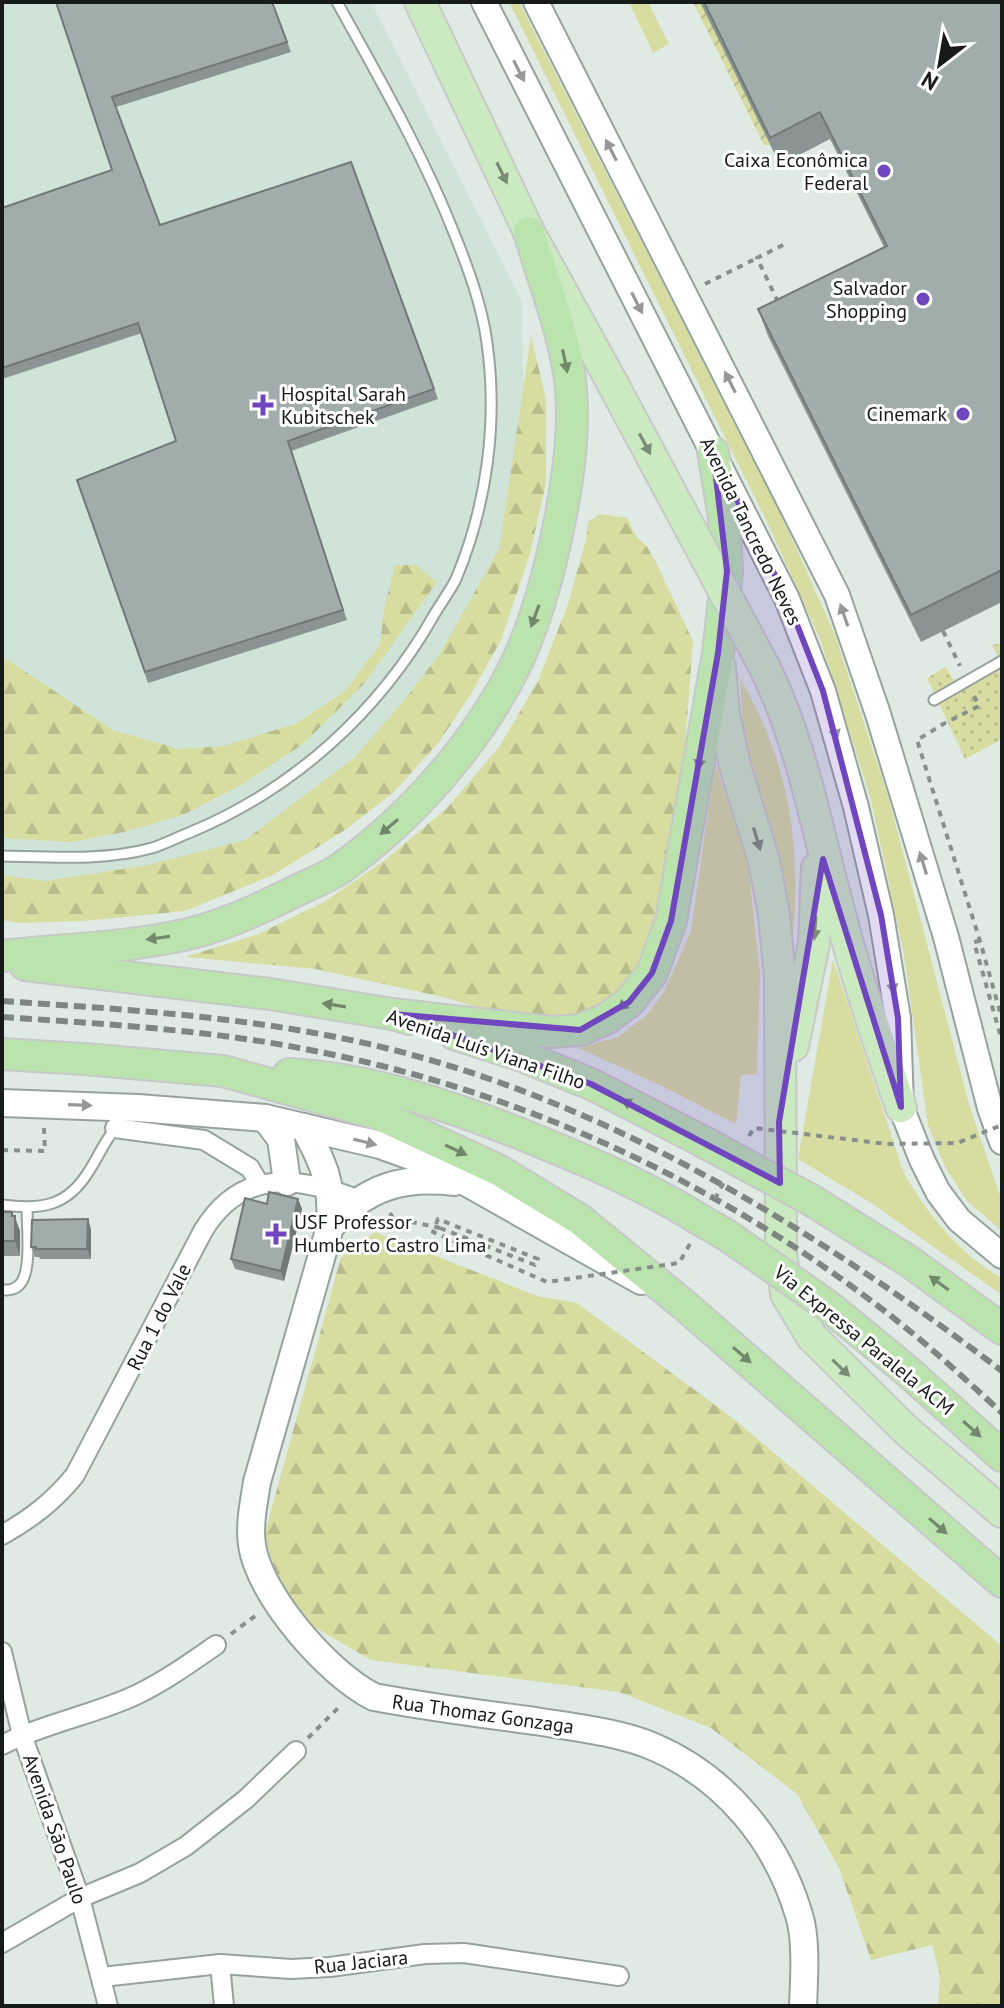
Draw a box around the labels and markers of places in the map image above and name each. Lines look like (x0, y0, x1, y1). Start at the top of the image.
place label: Caixa Econômica Federal (724, 147, 868, 196)
marker: Caixa Econômica Federal (875, 162, 893, 180)
place label: Salvador Shopping (826, 275, 907, 324)
marker: Salvador Shopping (914, 290, 932, 308)
place label: Hospital Sarah Kubitschek (281, 381, 406, 430)
marker: Hospital Sarah Kubitschek (252, 394, 274, 416)
place label: Cinemark (867, 401, 947, 427)
marker: Cinemark (954, 405, 972, 423)
place label: USF Professor Humberto Castro Lima (294, 1209, 486, 1258)
marker: USF Professor Humberto Castro Lima (265, 1223, 287, 1245)

